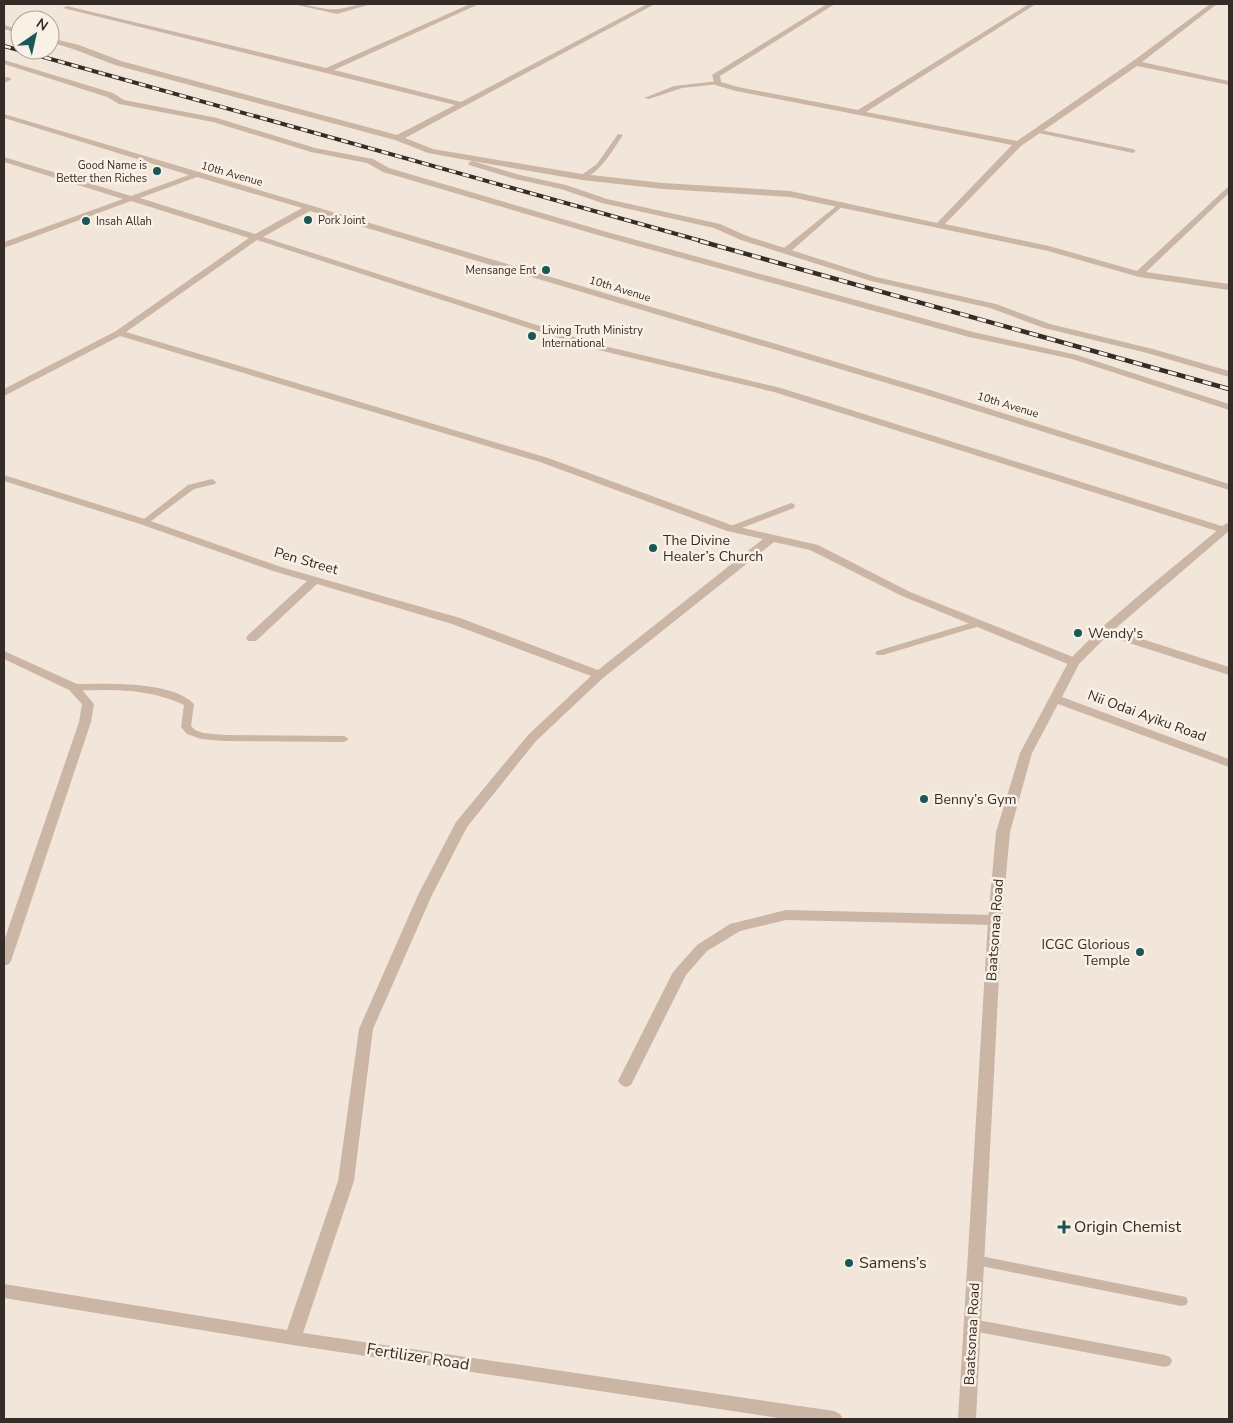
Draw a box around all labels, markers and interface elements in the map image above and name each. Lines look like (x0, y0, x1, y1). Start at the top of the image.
north arrow (10, 10, 60, 60)
text: N (32, 14, 52, 35)
place label: Good Name is Better then Riches (56, 158, 147, 186)
street label: 10th Avenue (199, 158, 265, 190)
marker: Good Name is Better then Riches (151, 165, 163, 177)
place label: Pork Joint (318, 213, 366, 228)
place label: Insah Allah (96, 214, 152, 229)
marker: Pork Joint (302, 214, 314, 226)
marker: Insah Allah (80, 215, 92, 227)
place label: Mensange Ent (465, 263, 536, 278)
marker: Mensange Ent (540, 264, 552, 276)
street label: 10th Avenue (587, 273, 653, 306)
place label: Living Truth Ministry International (542, 323, 643, 351)
marker: Living Truth Ministry International (526, 330, 538, 342)
street label: 10th Avenue (975, 389, 1041, 422)
place label: The Divine Healer’s Church (663, 531, 763, 566)
marker: The Divine Healer’s Church (647, 542, 659, 554)
street label: Pen Street (272, 543, 340, 579)
place label: Wendy's (1088, 624, 1143, 643)
marker: Wendy's (1072, 627, 1084, 639)
street label: Nii Odai Ayiku Road (1085, 686, 1209, 746)
place label: Benny’s Gym (934, 790, 1016, 809)
marker: Benny’s Gym (918, 793, 930, 805)
street label: Baatsonaa Road (982, 878, 1008, 982)
place label: ICGC Glorious Temple (1041, 935, 1130, 970)
marker: ICGC Glorious Temple (1134, 946, 1146, 958)
place label: Origin Chemist (1074, 1216, 1181, 1238)
marker: Origin Chemist (1058, 1221, 1070, 1233)
place label: Samens’s (859, 1252, 927, 1274)
marker: Samens’s (843, 1257, 855, 1269)
street label: Baatsonaa Road (960, 1282, 984, 1386)
street label: Fertilizer Road (365, 1338, 471, 1376)

